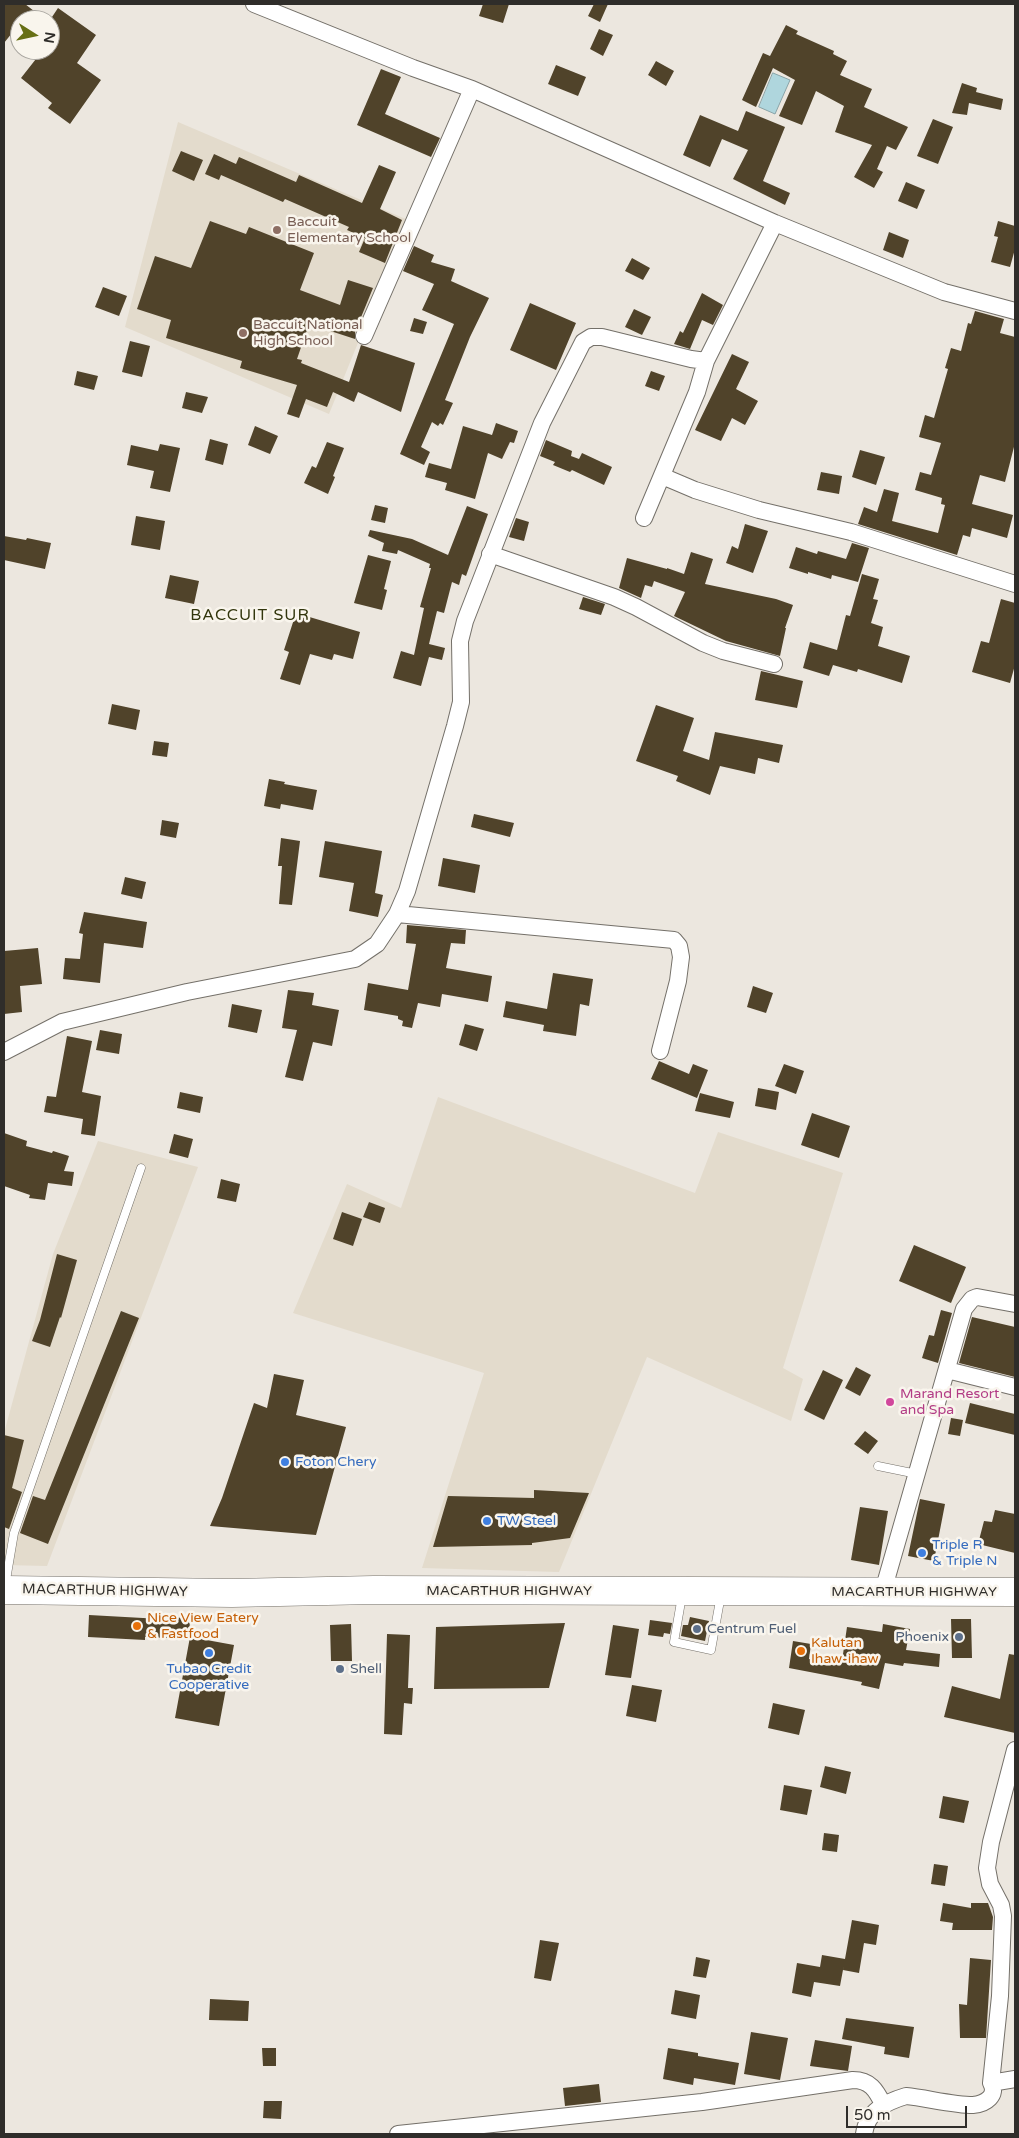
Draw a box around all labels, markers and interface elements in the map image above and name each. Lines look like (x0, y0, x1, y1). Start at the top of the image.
north arrow (10, 10, 60, 60)
text: N (40, 31, 59, 45)
place label: Baccuit Elementary School (287, 214, 411, 246)
marker: Baccuit Elementary School (271, 224, 283, 236)
place label: Baccuit National High School (253, 317, 363, 350)
marker: Baccuit National High School (237, 327, 249, 339)
district label: BACCUIT SUR (189, 606, 311, 626)
place label: Marand Resort and Spa (900, 1386, 999, 1418)
marker: Marand Resort and Spa (884, 1396, 896, 1408)
place label: Foton Chery (295, 1454, 376, 1470)
marker: Foton Chery (279, 1456, 291, 1468)
place label: TW Steel (497, 1513, 556, 1529)
marker: TW Steel (481, 1515, 493, 1527)
place label: Triple R & Triple N (932, 1537, 998, 1570)
marker: Triple R & Triple N (916, 1547, 928, 1559)
street label: MACARTHUR HIGHWAY (22, 1581, 188, 1601)
street label: MACARTHUR HIGHWAY (426, 1583, 592, 1599)
street label: MACARTHUR HIGHWAY (831, 1584, 997, 1600)
place label: Nice View Eatery & Fastfood (147, 1610, 259, 1642)
marker: Nice View Eatery & Fastfood (131, 1620, 143, 1632)
place label: Centrum Fuel (707, 1621, 796, 1637)
marker: Centrum Fuel (691, 1623, 703, 1635)
place label: Phoenix (895, 1629, 949, 1645)
marker: Phoenix (953, 1631, 965, 1643)
place label: Kalutan Ihaw-ihaw (811, 1635, 879, 1668)
marker: Kalutan Ihaw-ihaw (795, 1645, 807, 1657)
marker: Tubao Credit Cooperative (203, 1647, 215, 1659)
place label: Tubao Credit Cooperative (166, 1661, 252, 1694)
place label: Shell (350, 1661, 382, 1677)
marker: Shell (334, 1663, 346, 1675)
scale bar (849, 2096, 970, 2128)
text: 50 m (854, 2106, 891, 2124)

